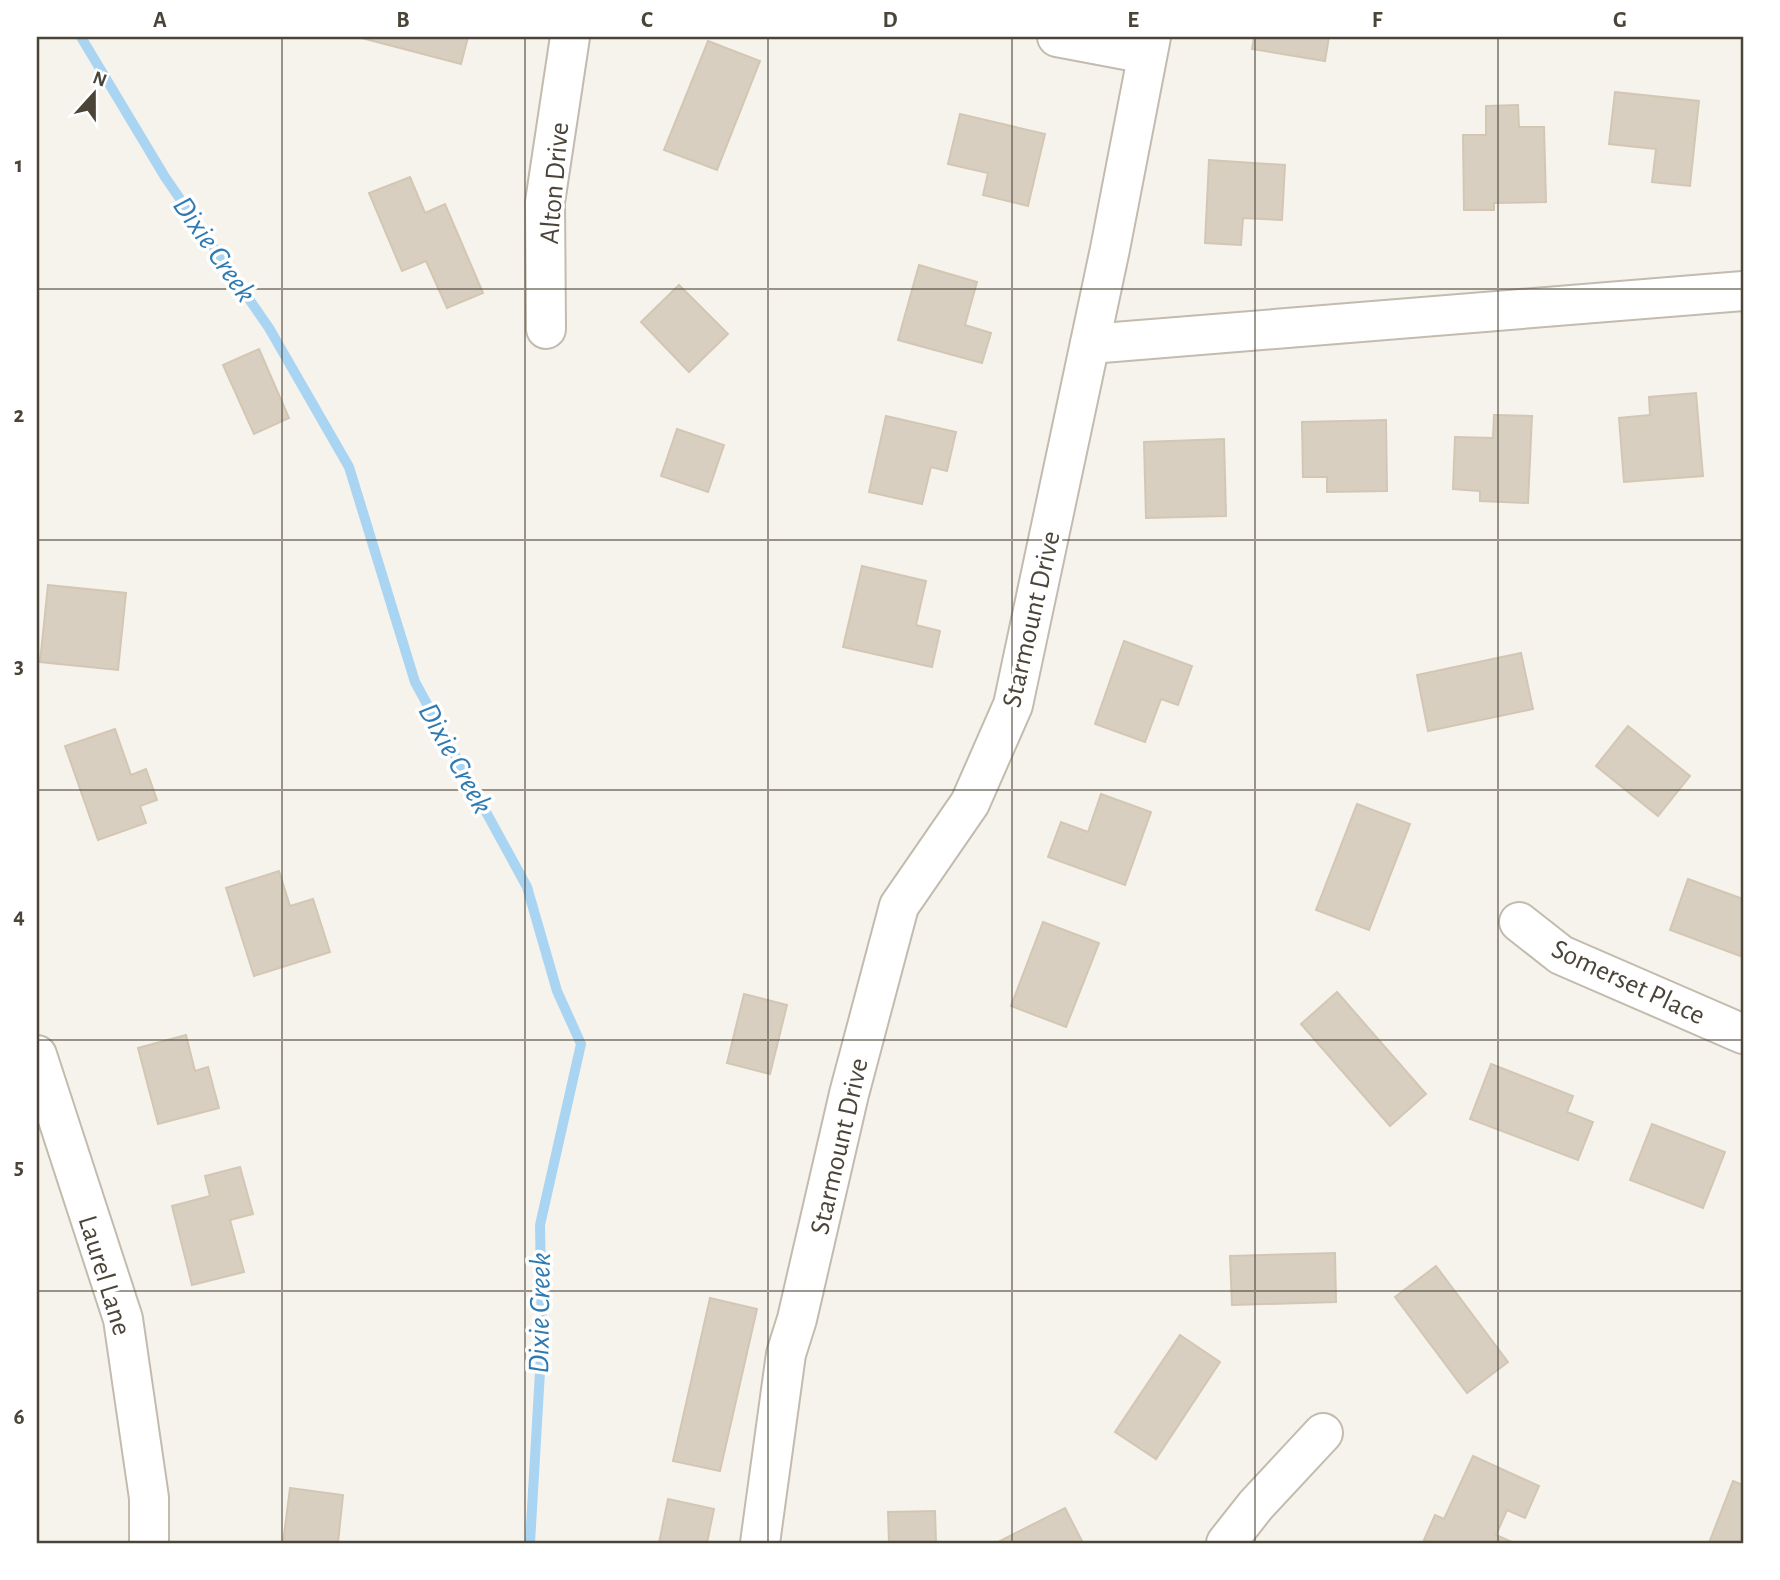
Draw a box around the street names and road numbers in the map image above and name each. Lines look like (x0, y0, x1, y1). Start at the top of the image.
street label: Alton Drive (536, 121, 574, 245)
street label: Starmount Drive (998, 528, 1066, 710)
street label: Somerset Place (1547, 935, 1709, 1030)
street label: Starmount Drive (806, 1055, 874, 1237)
street label: Laurel Lane (73, 1212, 136, 1339)

